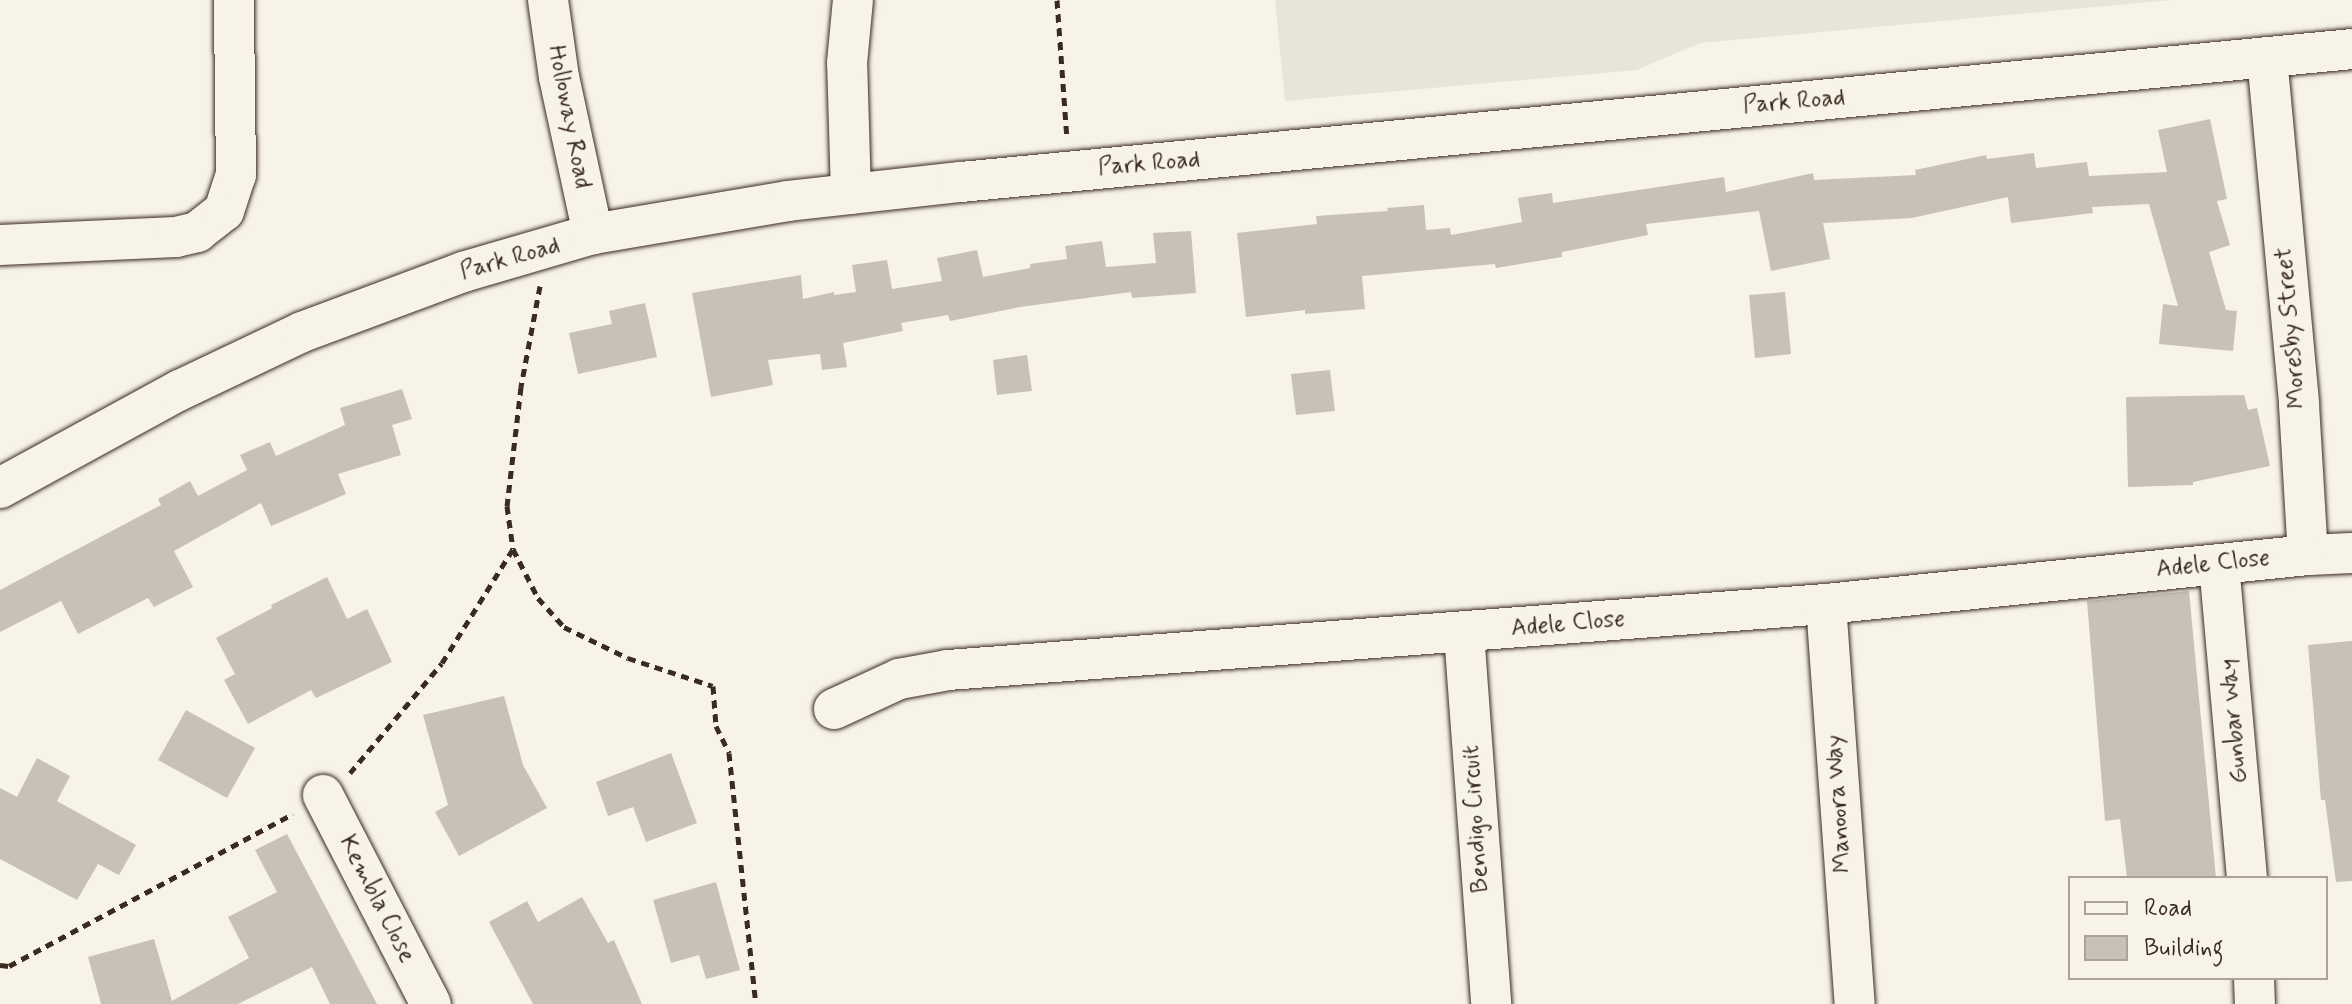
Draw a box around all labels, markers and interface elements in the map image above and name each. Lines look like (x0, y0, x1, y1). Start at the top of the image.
street label: Holloway Road (541, 44, 597, 190)
street label: Park Road (1742, 83, 1846, 121)
street label: Park Road (1097, 145, 1201, 183)
street label: Park Road (457, 231, 563, 287)
street label: Moresby Street (2270, 247, 2312, 409)
street label: Adele Close (2155, 544, 2271, 584)
street label: Adele Close (1510, 605, 1626, 643)
street label: Gunbar Way (2214, 656, 2254, 786)
street label: Manoora Way (1820, 733, 1858, 875)
street label: Bendigo Circuit (1456, 741, 1496, 897)
street label: Kembla Close (332, 829, 422, 969)
legend (2068, 876, 2328, 980)
text: Road (2144, 893, 2192, 924)
text: Building (2144, 933, 2224, 964)

